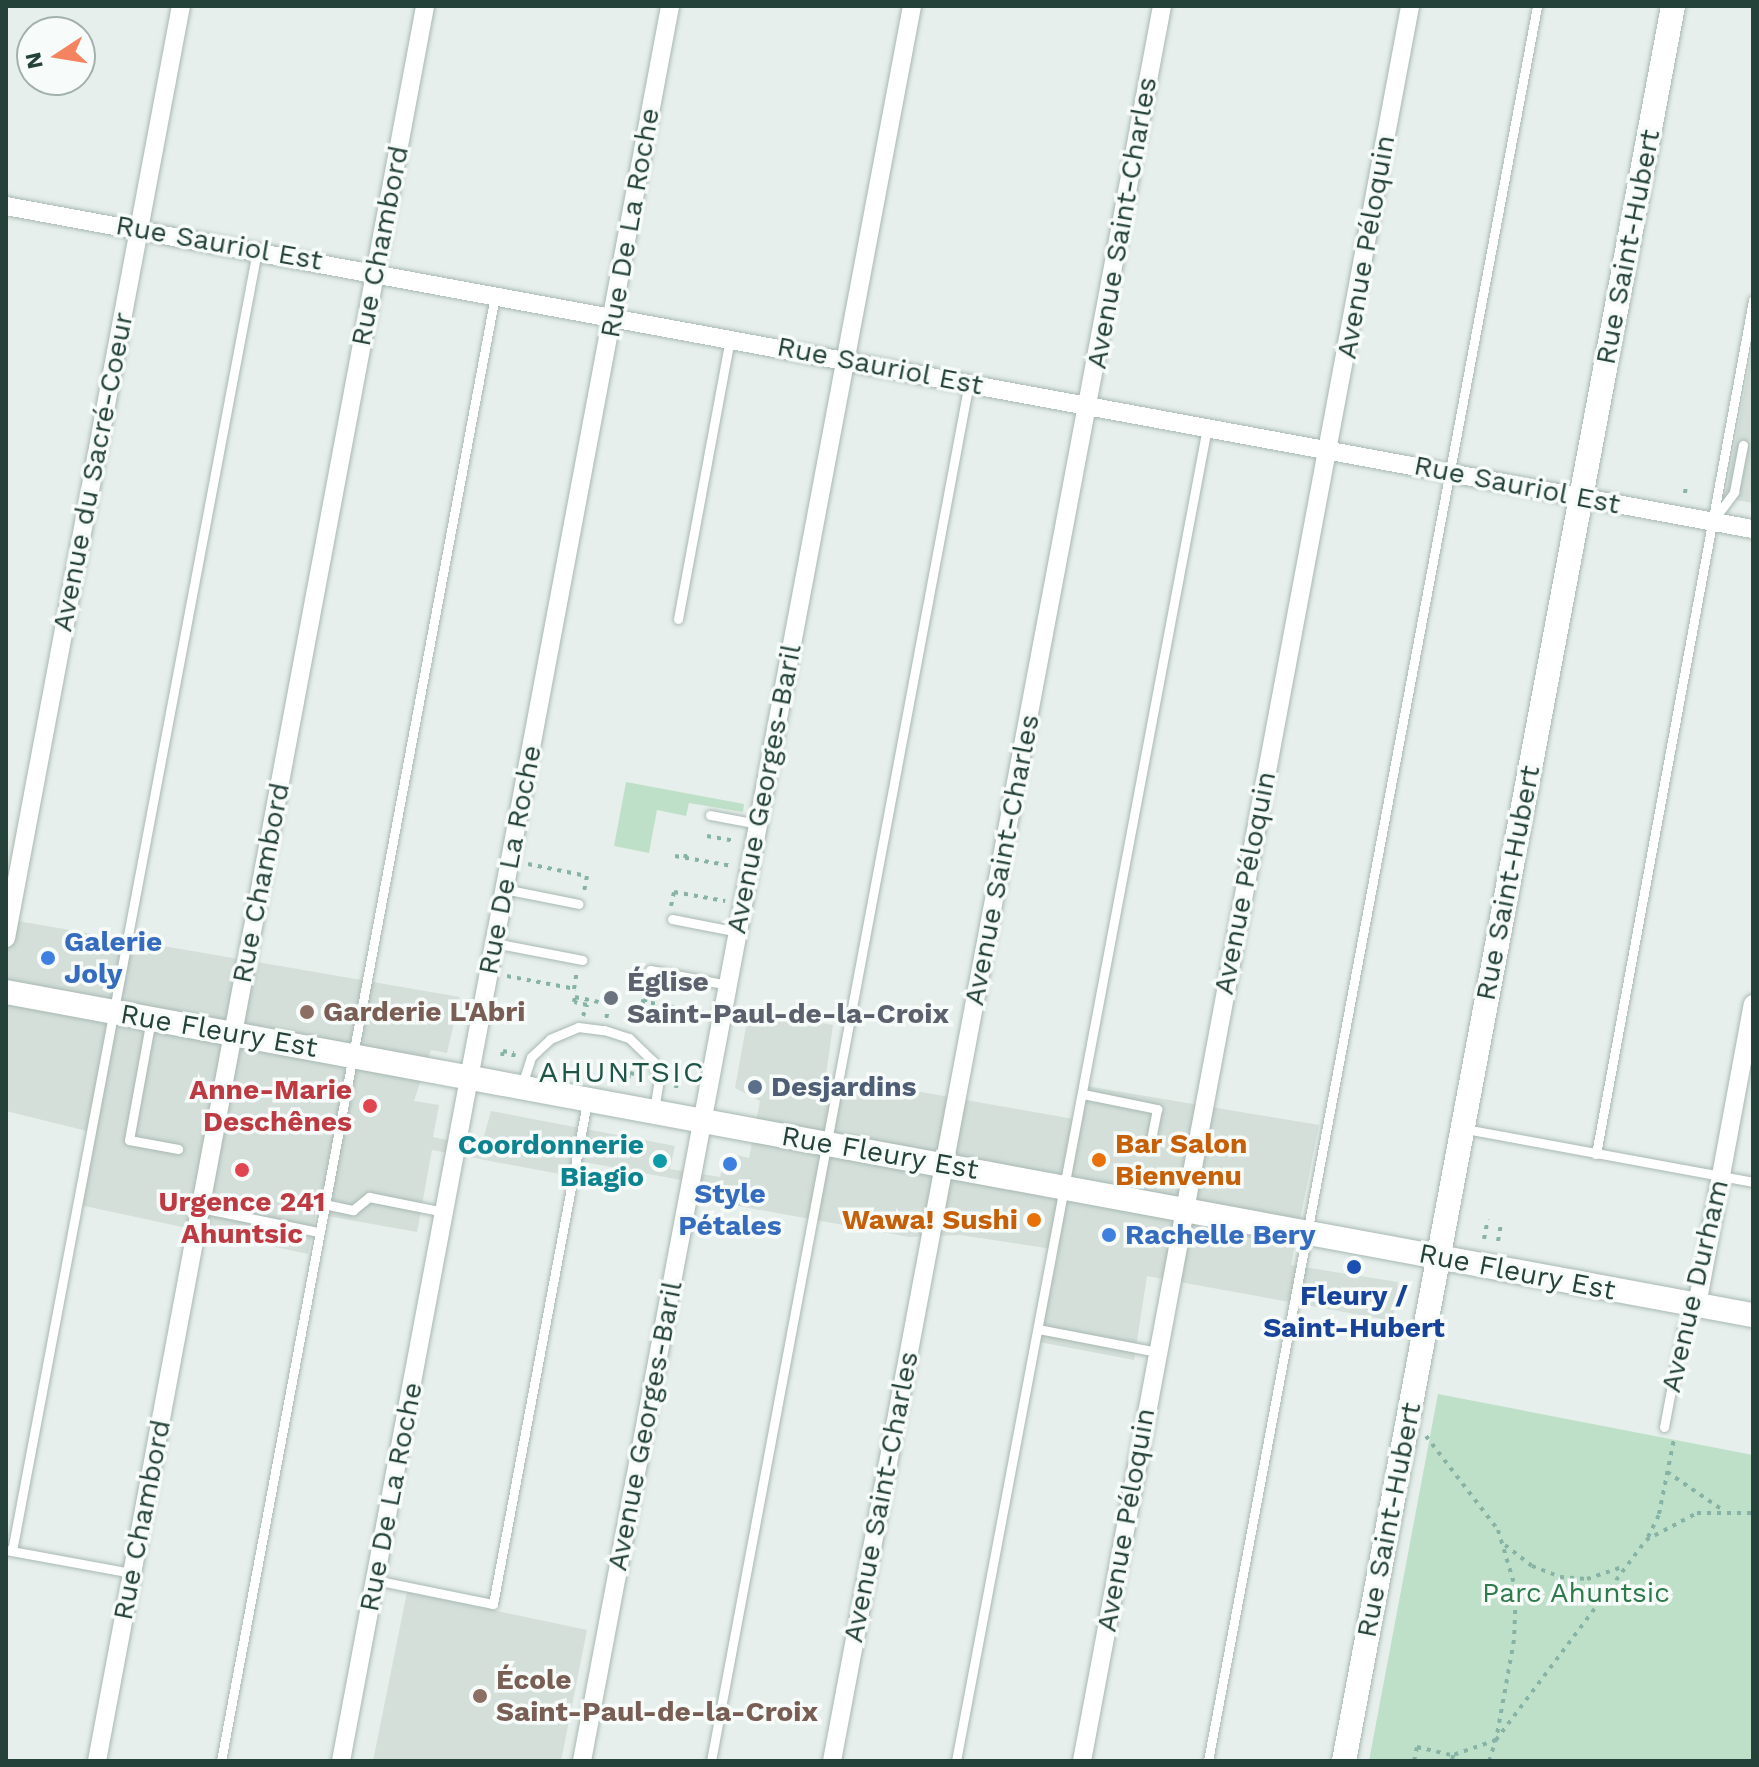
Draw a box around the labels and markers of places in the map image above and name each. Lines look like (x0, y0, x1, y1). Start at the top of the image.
place label: Galerie Joly (64, 925, 162, 991)
marker: Galerie Joly (39, 949, 57, 967)
place label: Église Saint-Paul-de-la-Croix (627, 965, 949, 1031)
marker: Église Saint-Paul-de-la-Croix (602, 989, 620, 1007)
place label: Garderie L'Abri (323, 995, 525, 1029)
marker: Garderie L'Abri (298, 1003, 316, 1021)
place label: Desjardins (771, 1070, 916, 1104)
place label: Anne-Marie Deschênes (189, 1073, 352, 1139)
marker: Desjardins (746, 1078, 764, 1096)
marker: Anne-Marie Deschênes (359, 1095, 381, 1117)
place label: Bar Salon Bienvenu (1115, 1127, 1248, 1193)
place label: Coordonnerie Biagio (458, 1128, 644, 1194)
marker: Bar Salon Bienvenu (1090, 1151, 1108, 1169)
marker: Coordonnerie Biagio (651, 1152, 669, 1170)
marker: Style Pétales (721, 1155, 739, 1173)
marker: Urgence 241 Ahuntsic (231, 1159, 253, 1181)
place label: Style Pétales (678, 1177, 782, 1243)
place label: Urgence 241 Ahuntsic (159, 1185, 325, 1251)
place label: Wawa! Sushi (842, 1203, 1018, 1237)
marker: Wawa! Sushi (1025, 1211, 1043, 1229)
place label: Rachelle Bery (1125, 1218, 1316, 1252)
marker: Rachelle Bery (1100, 1226, 1118, 1244)
marker: Fleury / Saint-Hubert (1345, 1258, 1363, 1276)
place label: Fleury / Saint-Hubert (1263, 1279, 1445, 1345)
place label: École Saint-Paul-de-la-Croix (496, 1663, 818, 1729)
marker: École Saint-Paul-de-la-Croix (471, 1687, 489, 1705)

